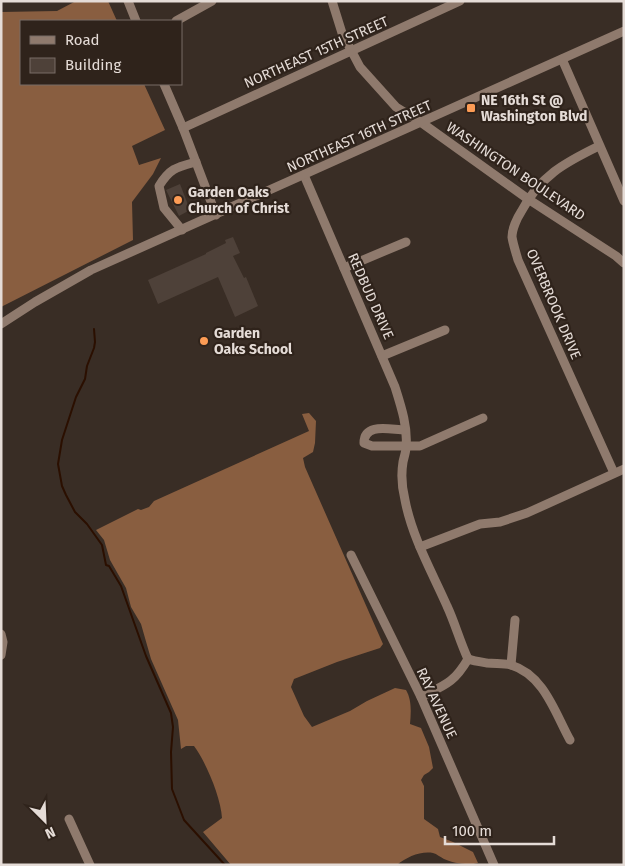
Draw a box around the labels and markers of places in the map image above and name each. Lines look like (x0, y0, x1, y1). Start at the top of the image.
place label: NE 16th St @ Washington Blvd (481, 92, 587, 125)
marker: NE 16th St @ Washington Blvd (465, 102, 477, 114)
place label: Garden Oaks Church of Christ (188, 184, 290, 217)
marker: Garden Oaks Church of Christ (172, 194, 184, 206)
place label: Garden Oaks School (214, 325, 293, 358)
marker: Garden Oaks School (198, 335, 210, 347)

